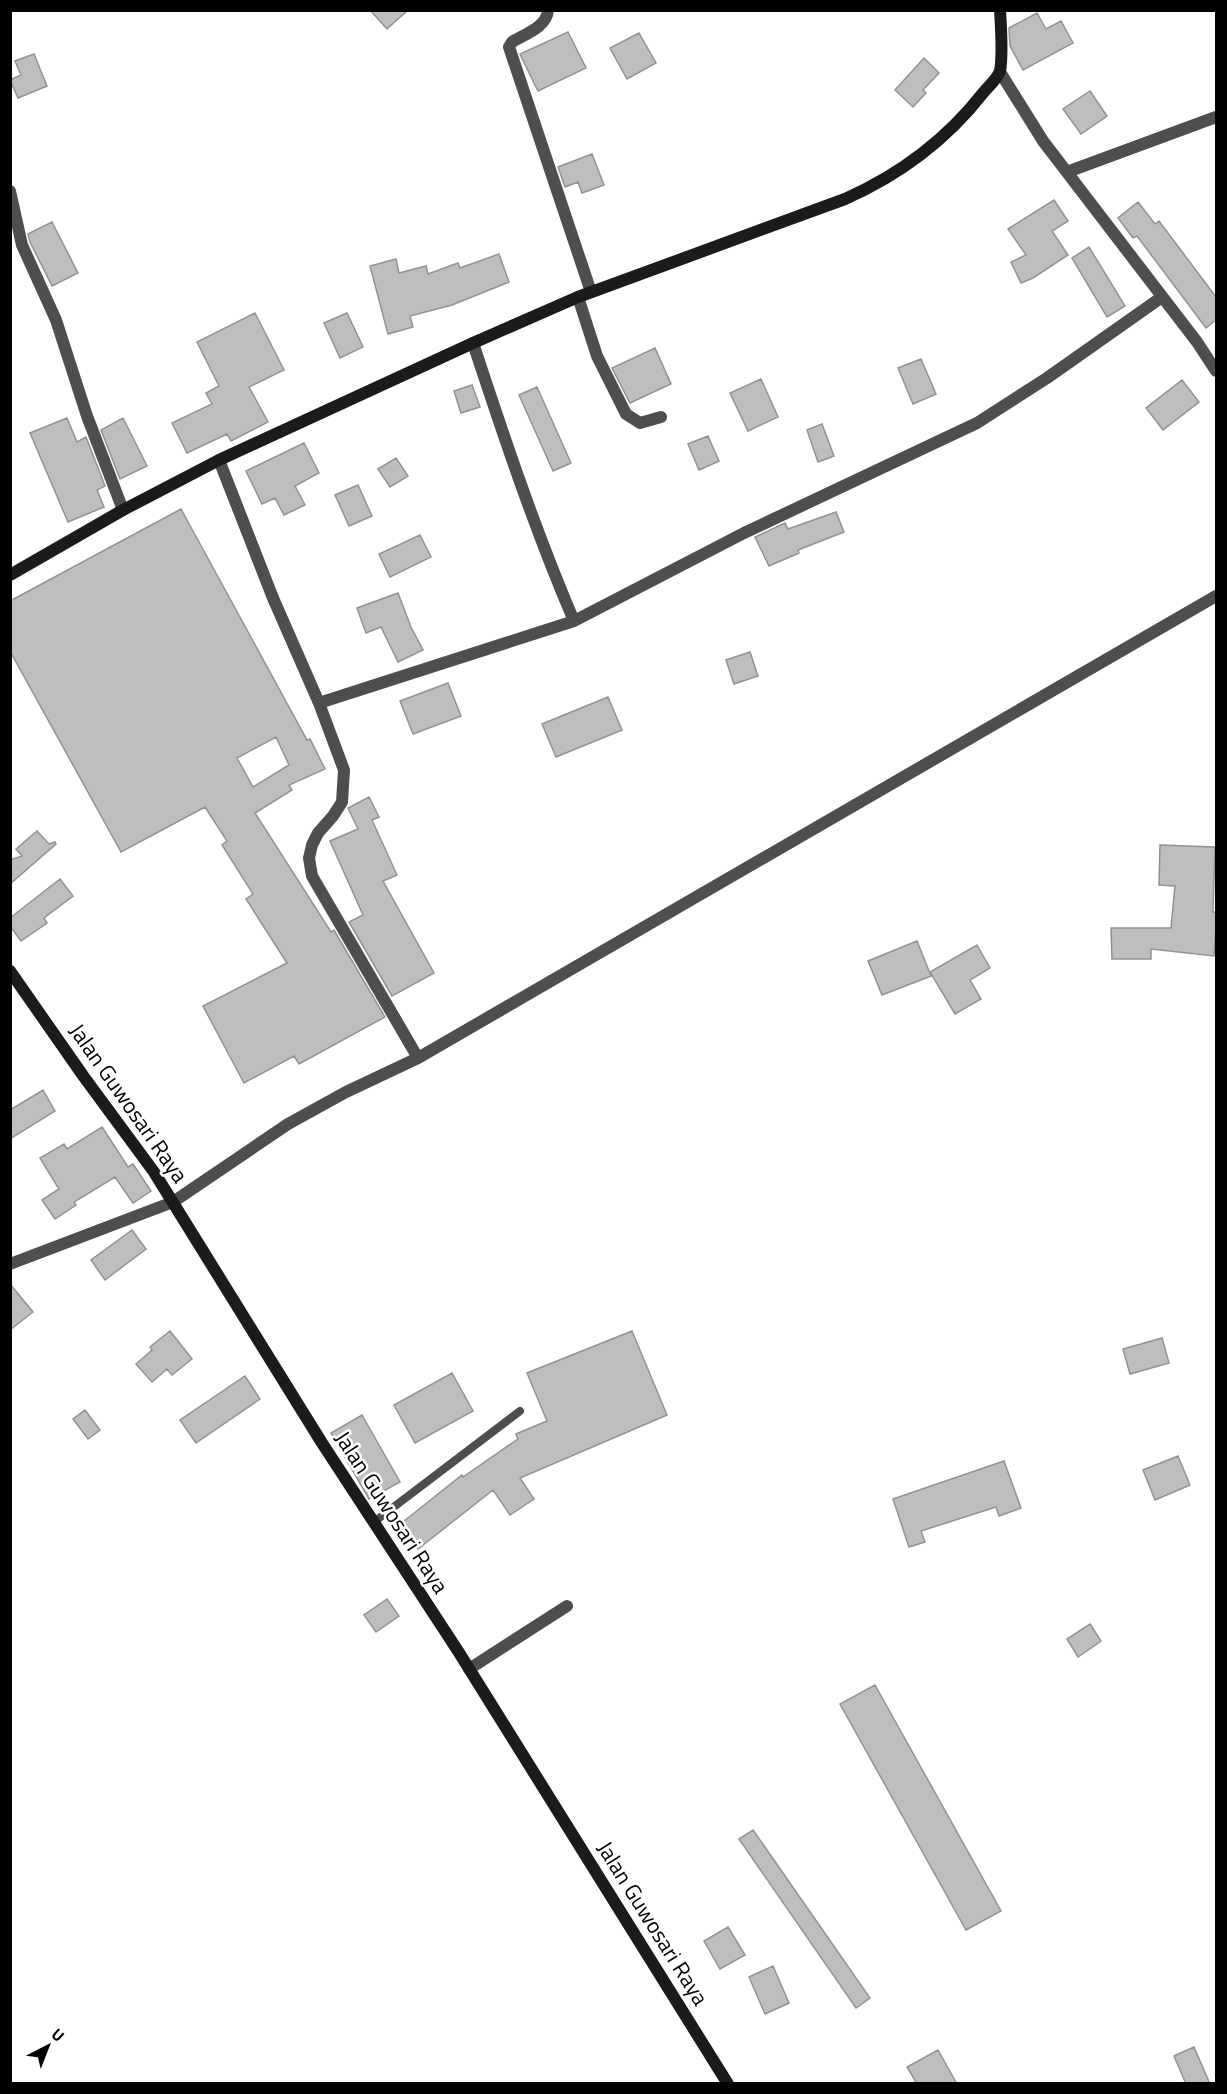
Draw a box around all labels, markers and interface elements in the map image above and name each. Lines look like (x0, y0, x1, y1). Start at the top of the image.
street label: Jalan Guwosari Raya (61, 1016, 197, 1190)
street label: Jalan Guwosari Raya (327, 1424, 457, 1600)
street label: Jalan Guwosari Raya (589, 1834, 717, 2012)
north arrow (18, 2016, 78, 2076)
text: U (46, 2022, 70, 2047)

